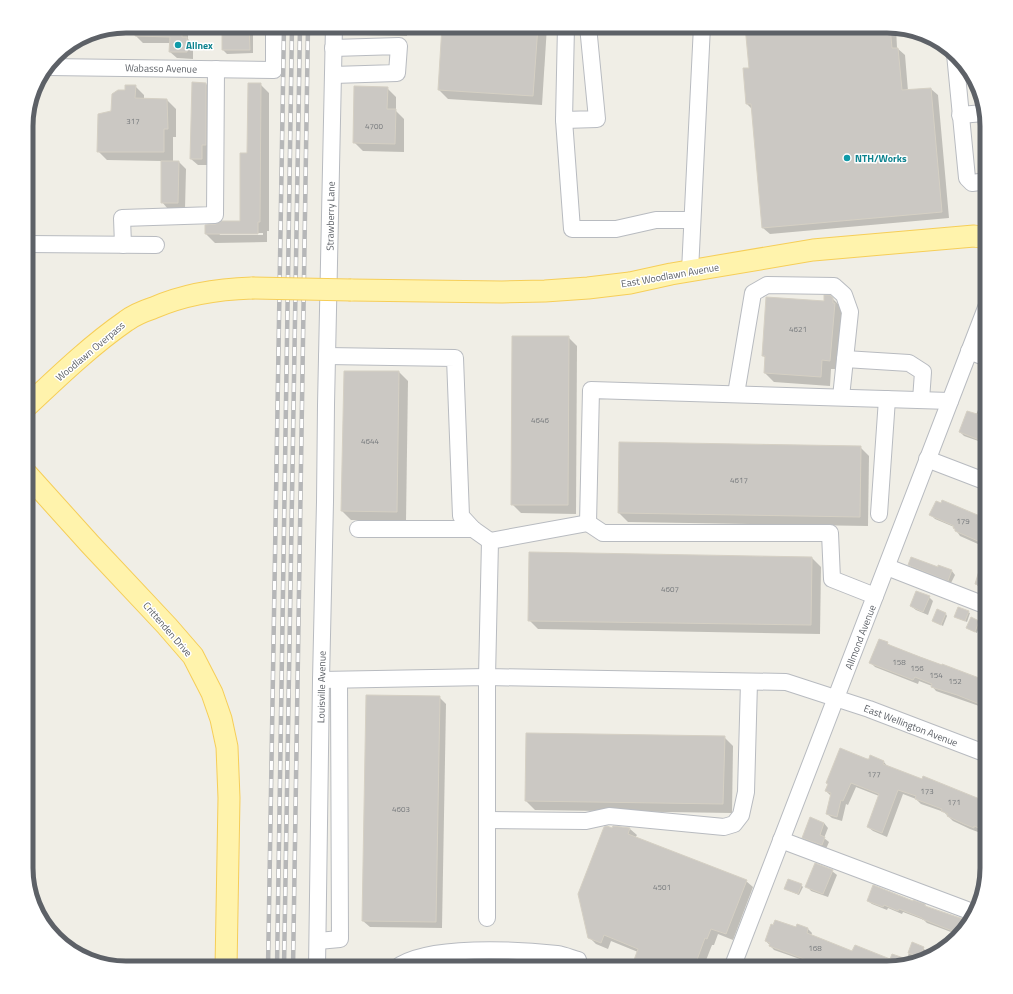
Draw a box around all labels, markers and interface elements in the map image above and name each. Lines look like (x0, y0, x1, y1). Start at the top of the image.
place label: Allnex (186, 38, 213, 53)
marker: Allnex (173, 40, 183, 50)
street label: Wabasso Avenue (125, 60, 197, 77)
house number: 317 (126, 115, 140, 127)
house number: 4700 (365, 120, 383, 132)
place label: NTH/Works (855, 151, 907, 166)
marker: NTH/Works (842, 153, 852, 163)
street label: Strawberry Lane (322, 181, 339, 251)
street label: East Woodlawn Avenue (620, 259, 720, 291)
street label: Woodlawn Overpass (52, 318, 129, 385)
house number: 4621 (789, 323, 807, 335)
house number: 4646 (531, 414, 549, 426)
house number: 4644 (361, 435, 379, 447)
house number: 4617 (730, 474, 748, 486)
house number: 179 (956, 515, 970, 527)
house number: 4607 (661, 583, 679, 595)
street label: Crittenden Drive (140, 599, 196, 660)
street label: Allmond Avenue (841, 603, 880, 672)
street label: Louisville Avenue (313, 651, 330, 723)
house number: 158 (892, 656, 906, 668)
house number: 156 (910, 662, 924, 674)
house number: 154 (929, 669, 943, 681)
house number: 152 (948, 675, 962, 687)
street label: East Wellington Avenue (862, 701, 960, 750)
house number: 177 (867, 768, 881, 780)
house number: 173 (920, 785, 934, 797)
house number: 171 (947, 796, 961, 808)
house number: 4603 (392, 803, 410, 815)
house number: 4501 (653, 881, 671, 893)
house number: 168 (808, 942, 822, 954)

